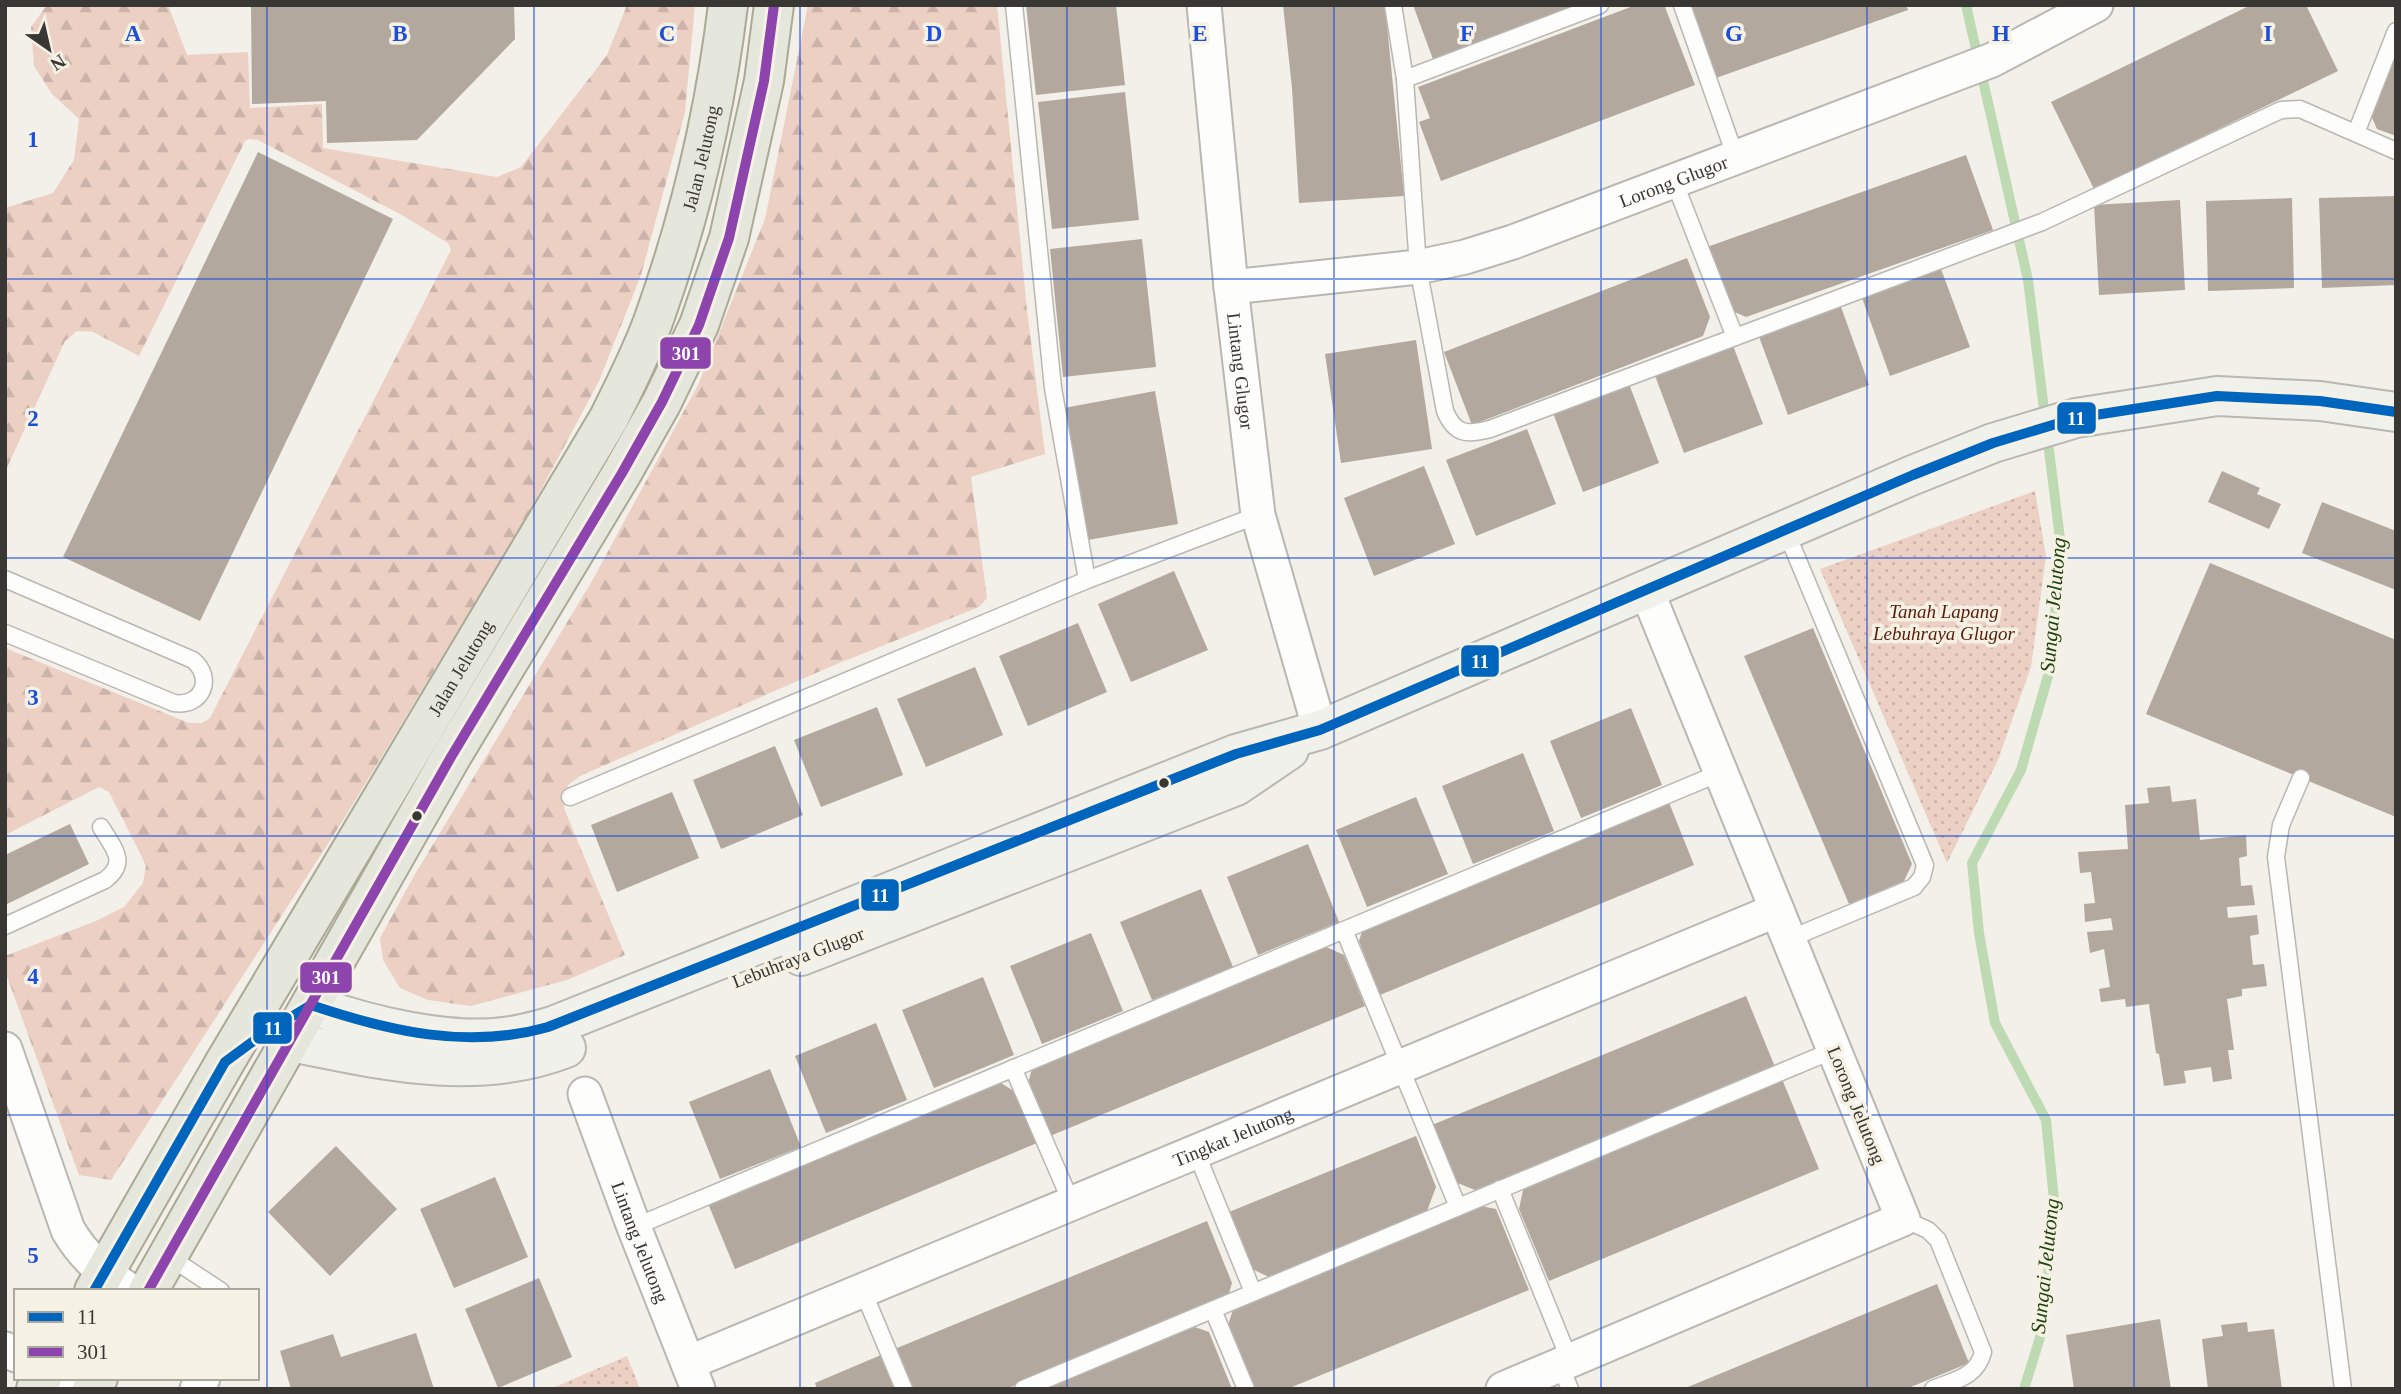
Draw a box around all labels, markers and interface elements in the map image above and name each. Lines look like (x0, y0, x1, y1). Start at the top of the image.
north arrow (14, 14, 84, 84)
text: A (125, 21, 142, 46)
text: B (392, 21, 408, 46)
text: C (659, 21, 675, 46)
text: D (926, 21, 942, 46)
text: E (1192, 21, 1208, 46)
text: F (1460, 21, 1474, 46)
text: G (1725, 21, 1743, 46)
text: H (1992, 21, 2010, 46)
text: I (2264, 21, 2273, 46)
text: N (46, 50, 70, 75)
street label: Jalan Jelutong (678, 103, 723, 214)
text: 1 (27, 127, 39, 152)
street label: Lorong Glugor (1616, 151, 1731, 212)
street label: Lintang Glugor (1223, 312, 1258, 432)
line badge: 301 (659, 336, 712, 370)
text: 301 (672, 343, 700, 364)
line badge: 11 (2056, 401, 2097, 435)
text: 2 (27, 406, 39, 431)
text: 11 (2067, 408, 2085, 429)
water label: Sungai Jelutong (2035, 536, 2071, 674)
park label: Tanah Lapang Lebuhraya Glugor (1872, 601, 2016, 644)
street label: Jalan Jelutong (424, 616, 498, 720)
line badge: 11 (1460, 644, 1500, 678)
text: 11 (1471, 651, 1489, 672)
text: 3 (27, 685, 39, 710)
unlabelled marker (1157, 776, 1171, 790)
unlabelled marker (410, 809, 424, 823)
line badge: 11 (860, 878, 900, 912)
text: 11 (871, 885, 889, 906)
street label: Lebuhraya Glugor (729, 922, 868, 992)
line badge: 301 (299, 961, 353, 994)
text: 4 (27, 964, 39, 989)
text: 301 (312, 967, 340, 988)
line badge: 11 (252, 1011, 293, 1045)
text: 11 (264, 1018, 282, 1039)
street label: Lorong Jelutong (1823, 1043, 1890, 1168)
street label: Tingkat Jelutong (1170, 1102, 1296, 1171)
street label: Lintang Jelutong (607, 1179, 673, 1306)
water label: Sungai Jelutong (2026, 1197, 2064, 1335)
text: 5 (27, 1243, 39, 1268)
legend (14, 1289, 259, 1380)
text: 11 (77, 1305, 97, 1329)
text: 301 (77, 1340, 109, 1364)

